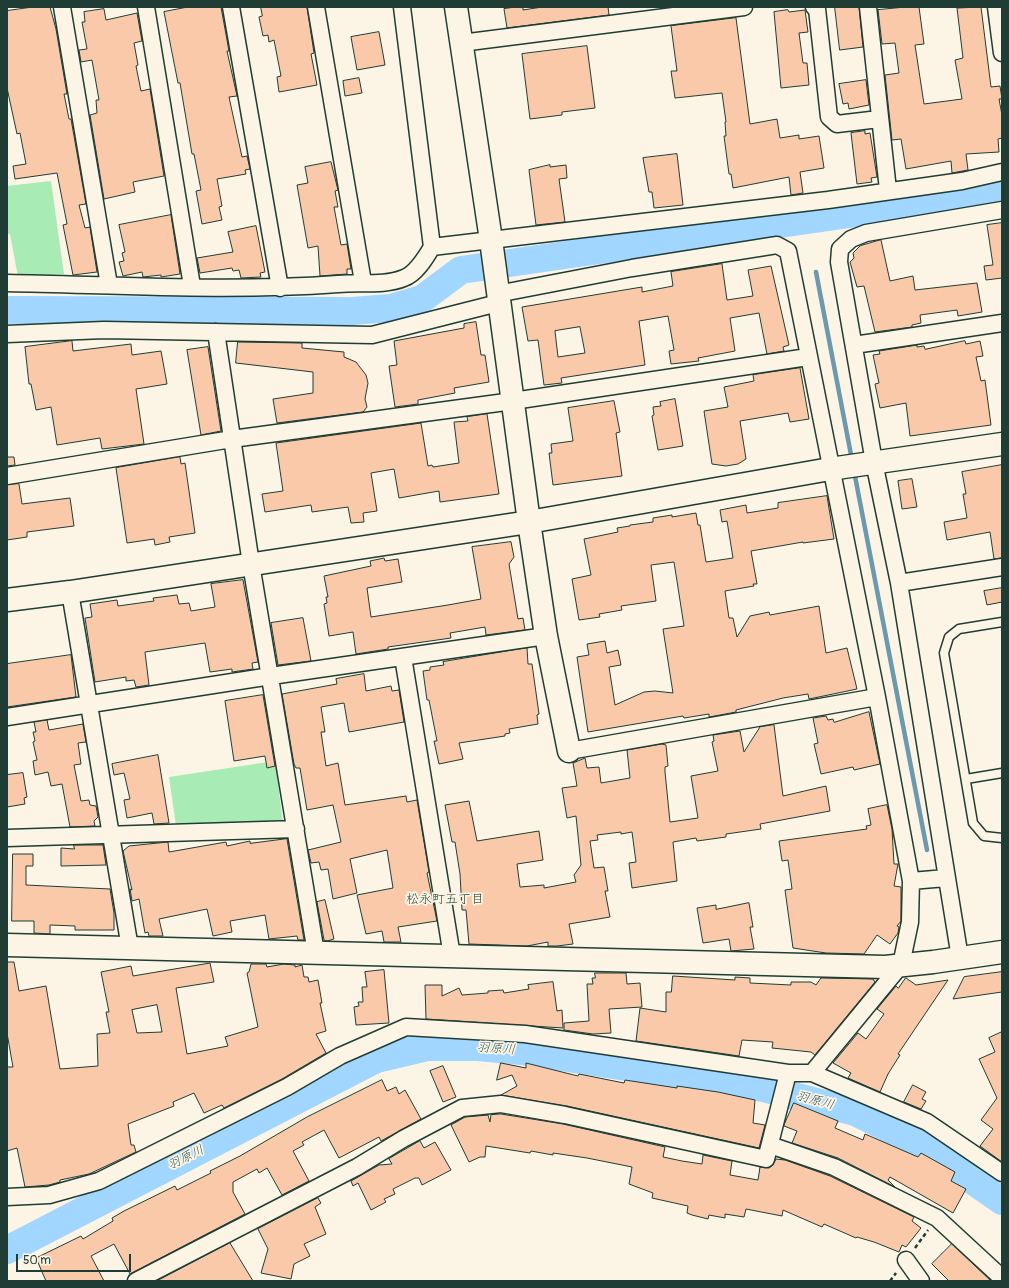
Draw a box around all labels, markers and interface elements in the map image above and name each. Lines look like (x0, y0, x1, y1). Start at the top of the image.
district label: 松永町五丁目 (406, 892, 484, 908)
water label: 羽原川 (476, 1040, 516, 1058)
water label: 羽原川 (794, 1088, 836, 1114)
water label: 羽原川 (165, 1142, 207, 1174)
scale bar (18, 1246, 133, 1272)
text: 50 m (23, 1253, 51, 1268)

